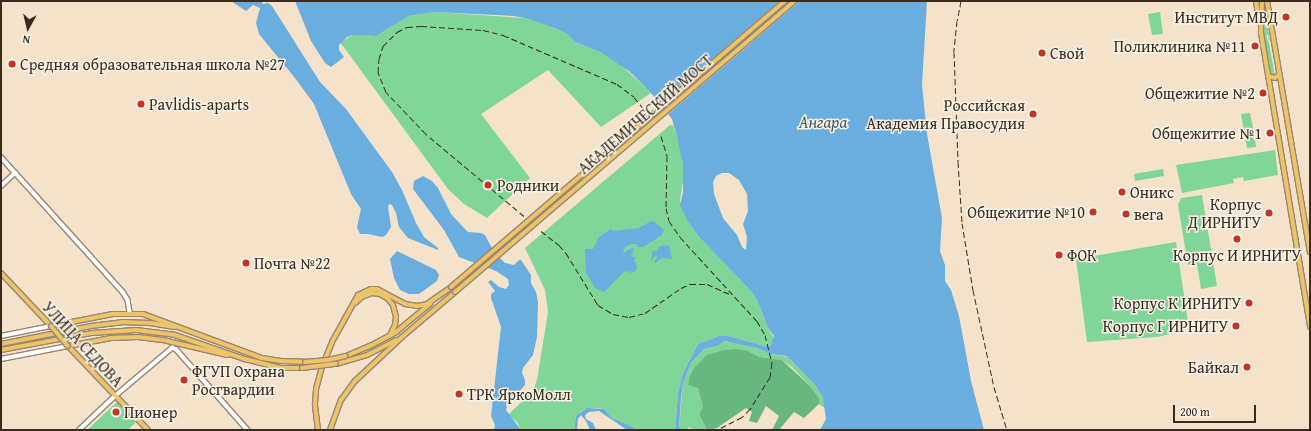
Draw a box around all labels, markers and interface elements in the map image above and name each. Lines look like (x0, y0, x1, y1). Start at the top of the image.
place label: Институт МВД (1175, 7, 1278, 27)
north arrow (8, 8, 48, 48)
marker: Институт МВД (1281, 12, 1291, 22)
text: N (22, 31, 31, 48)
place label: Поликлиника №11 (1114, 36, 1246, 56)
marker: Поликлиника №11 (1249, 40, 1261, 52)
place label: Свой (1050, 43, 1084, 63)
marker: Свой (1037, 48, 1047, 58)
street label: АКАДЕМИЧЕСКИЙ МОСТ (574, 50, 716, 178)
place label: Средняя образовательная школа №27 (20, 54, 285, 74)
marker: Средняя образовательная школа №27 (7, 59, 17, 69)
place label: Общежитие №2 (1145, 83, 1255, 103)
marker: Общежитие №2 (1258, 88, 1268, 98)
place label: Pavlidis-aparts (149, 94, 249, 114)
place label: Российская Академия Правосудия (866, 95, 1025, 133)
marker: Pavlidis-aparts (136, 99, 146, 109)
marker: Российская Академия Правосудия (1028, 109, 1038, 119)
water label: Ангара (799, 112, 847, 132)
place label: Общежитие №1 (1152, 123, 1262, 143)
marker: Общежитие №1 (1265, 128, 1275, 138)
place label: Родники (497, 175, 559, 195)
marker: Родники (482, 179, 494, 191)
place label: Оникс (1130, 182, 1174, 202)
marker: Оникс (1117, 187, 1127, 197)
place label: Корпус Д ИРНИТУ (1188, 194, 1261, 232)
place label: Общежитие №10 (967, 202, 1085, 222)
place label: вега (1134, 204, 1164, 224)
marker: Общежитие №10 (1088, 207, 1098, 217)
marker: Корпус Д ИРНИТУ (1264, 208, 1274, 218)
marker: вега (1121, 209, 1131, 219)
marker: Корпус И ИРНИТУ (1232, 234, 1242, 244)
place label: ФОК (1067, 245, 1097, 265)
place label: Корпус И ИРНИТУ (1173, 245, 1301, 265)
marker: ФОК (1054, 250, 1064, 260)
place label: Почта №22 (254, 253, 330, 273)
marker: Почта №22 (241, 258, 251, 268)
place label: Корпус К ИРНИТУ (1114, 293, 1241, 313)
street label: УЛИЦА СЕДОВА (39, 297, 127, 391)
marker: Корпус К ИРНИТУ (1244, 298, 1254, 308)
place label: Корпус Г ИРНИТУ (1103, 316, 1228, 336)
marker: Корпус Г ИРНИТУ (1231, 321, 1241, 331)
place label: Байкал (1188, 357, 1239, 377)
place label: ФГУП Охрана Росгвардии (192, 361, 285, 399)
marker: Байкал (1242, 362, 1252, 372)
marker: ФГУП Охрана Росгвардии (179, 375, 189, 385)
place label: ТРК ЯркоМолл (467, 384, 571, 404)
marker: ТРК ЯркоМолл (454, 389, 464, 399)
scale bar (1175, 397, 1258, 423)
place label: Пионер (124, 402, 177, 422)
text: 200 m (1180, 403, 1210, 420)
marker: Пионер (111, 407, 121, 417)

